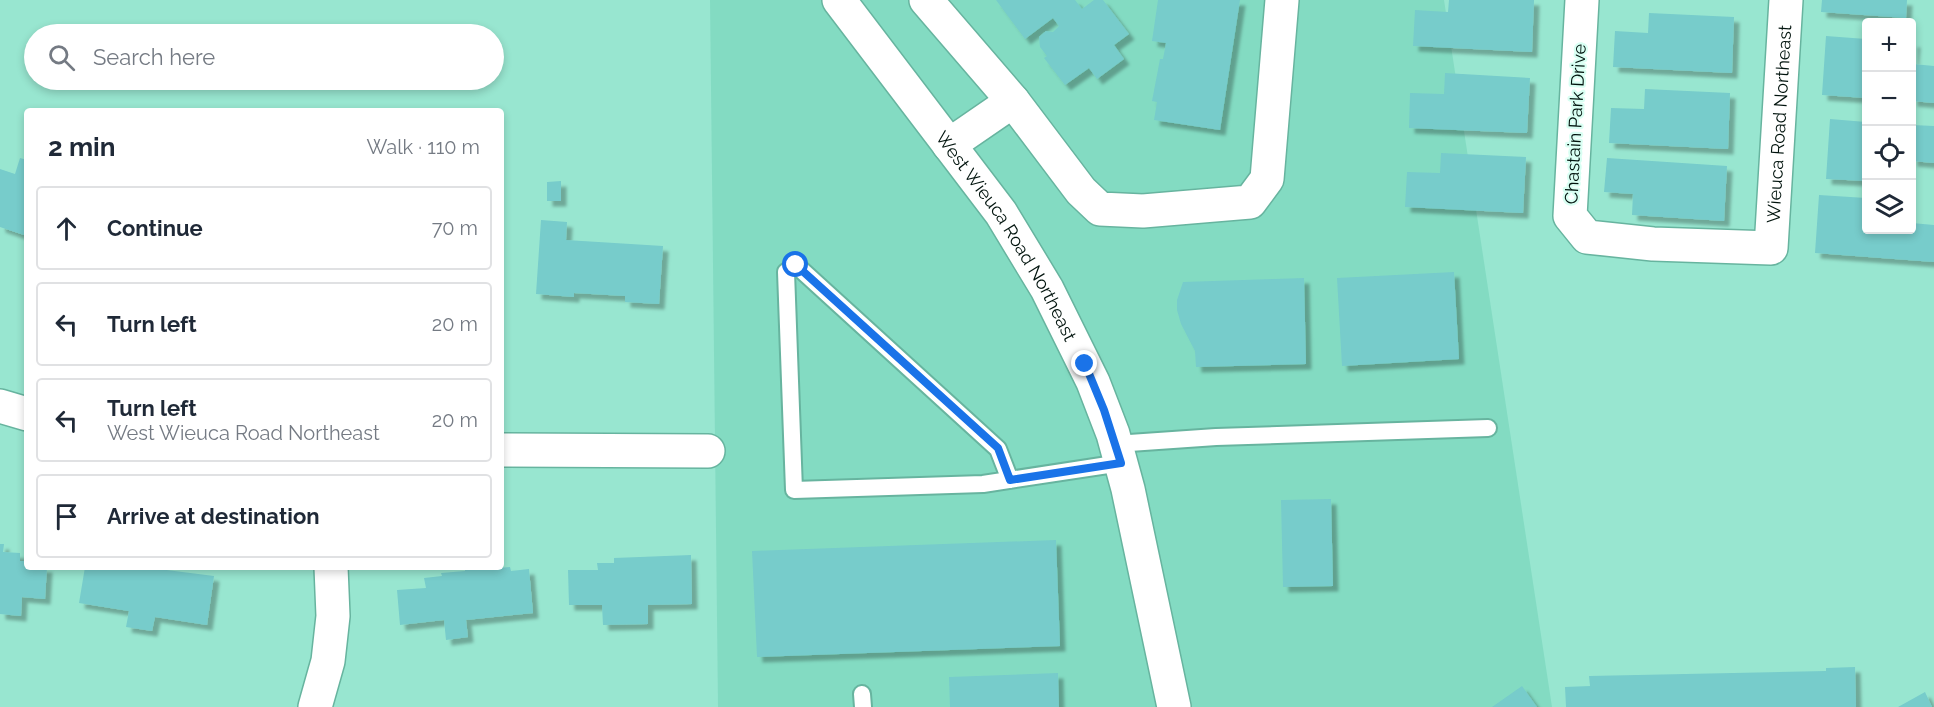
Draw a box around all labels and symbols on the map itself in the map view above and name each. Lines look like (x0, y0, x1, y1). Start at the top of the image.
street label: Wieuca Road Northeast (1762, 24, 1795, 224)
street label: Chastain Park Drive (1560, 43, 1590, 205)
street label: West Wieuca Road Northeast (932, 127, 1081, 344)
route start (782, 251, 808, 277)
route end (1071, 350, 1097, 376)

